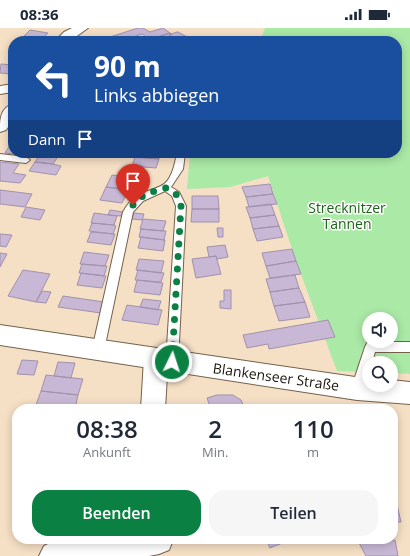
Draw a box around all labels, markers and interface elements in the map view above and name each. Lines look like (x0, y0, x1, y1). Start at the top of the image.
text: 08:36 (20, 4, 59, 24)
text: 90 m (94, 47, 161, 85)
icon: left (28, 52, 80, 104)
text: Links abbiegen (94, 83, 219, 107)
icon: arrive (74, 128, 96, 150)
text: Dann (28, 129, 66, 149)
pin (116, 164, 150, 205)
icon: arrive (122, 170, 144, 192)
park label: Strecknitzer Tannen (308, 198, 386, 233)
map controls (362, 312, 398, 392)
button: sound (362, 312, 398, 348)
position arrow (151, 341, 193, 383)
button: search (362, 356, 398, 392)
street label: Blankenseer Straße (212, 358, 341, 395)
text: 08:38 (76, 412, 138, 445)
text: 2 (208, 412, 222, 445)
text: 110 (293, 412, 334, 445)
text: Ankunft (83, 443, 131, 461)
text: Min. (202, 443, 228, 461)
text: m (307, 443, 319, 461)
button: Beenden (32, 490, 201, 536)
button: Teilen (209, 490, 378, 536)

